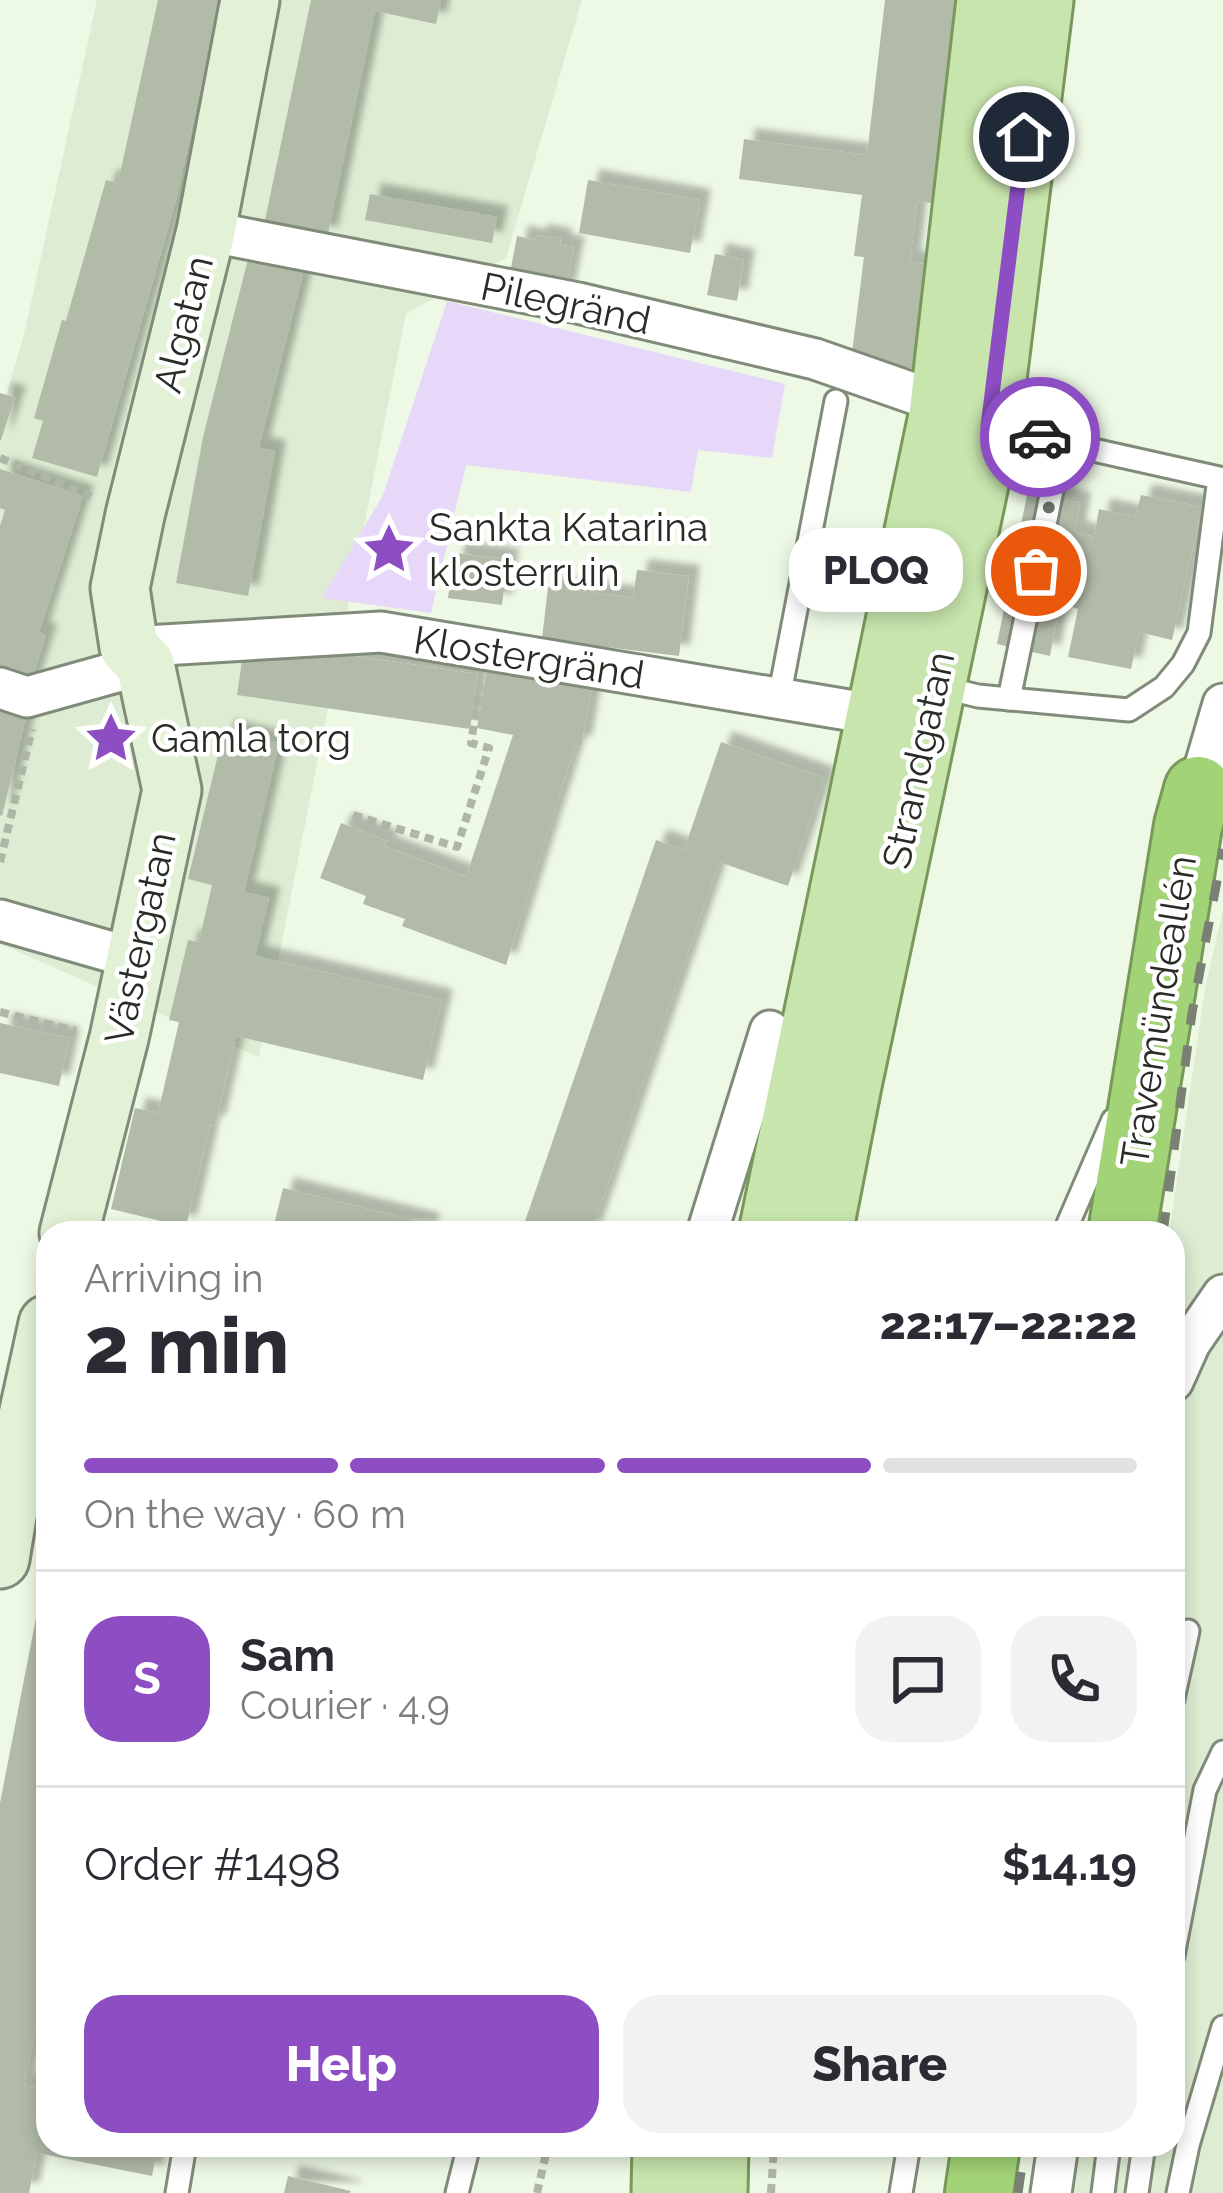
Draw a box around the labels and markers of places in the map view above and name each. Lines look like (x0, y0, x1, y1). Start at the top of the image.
pin (973, 86, 1075, 188)
place label: Sankta Katarina klosterruin (429, 504, 708, 595)
place icon: Sankta Katarina klosterruin (360, 520, 418, 578)
pin (985, 520, 1087, 622)
callout: PLOQ (790, 529, 964, 613)
place icon: Gamla torg (82, 709, 140, 767)
place label: Gamla torg (151, 715, 351, 761)

